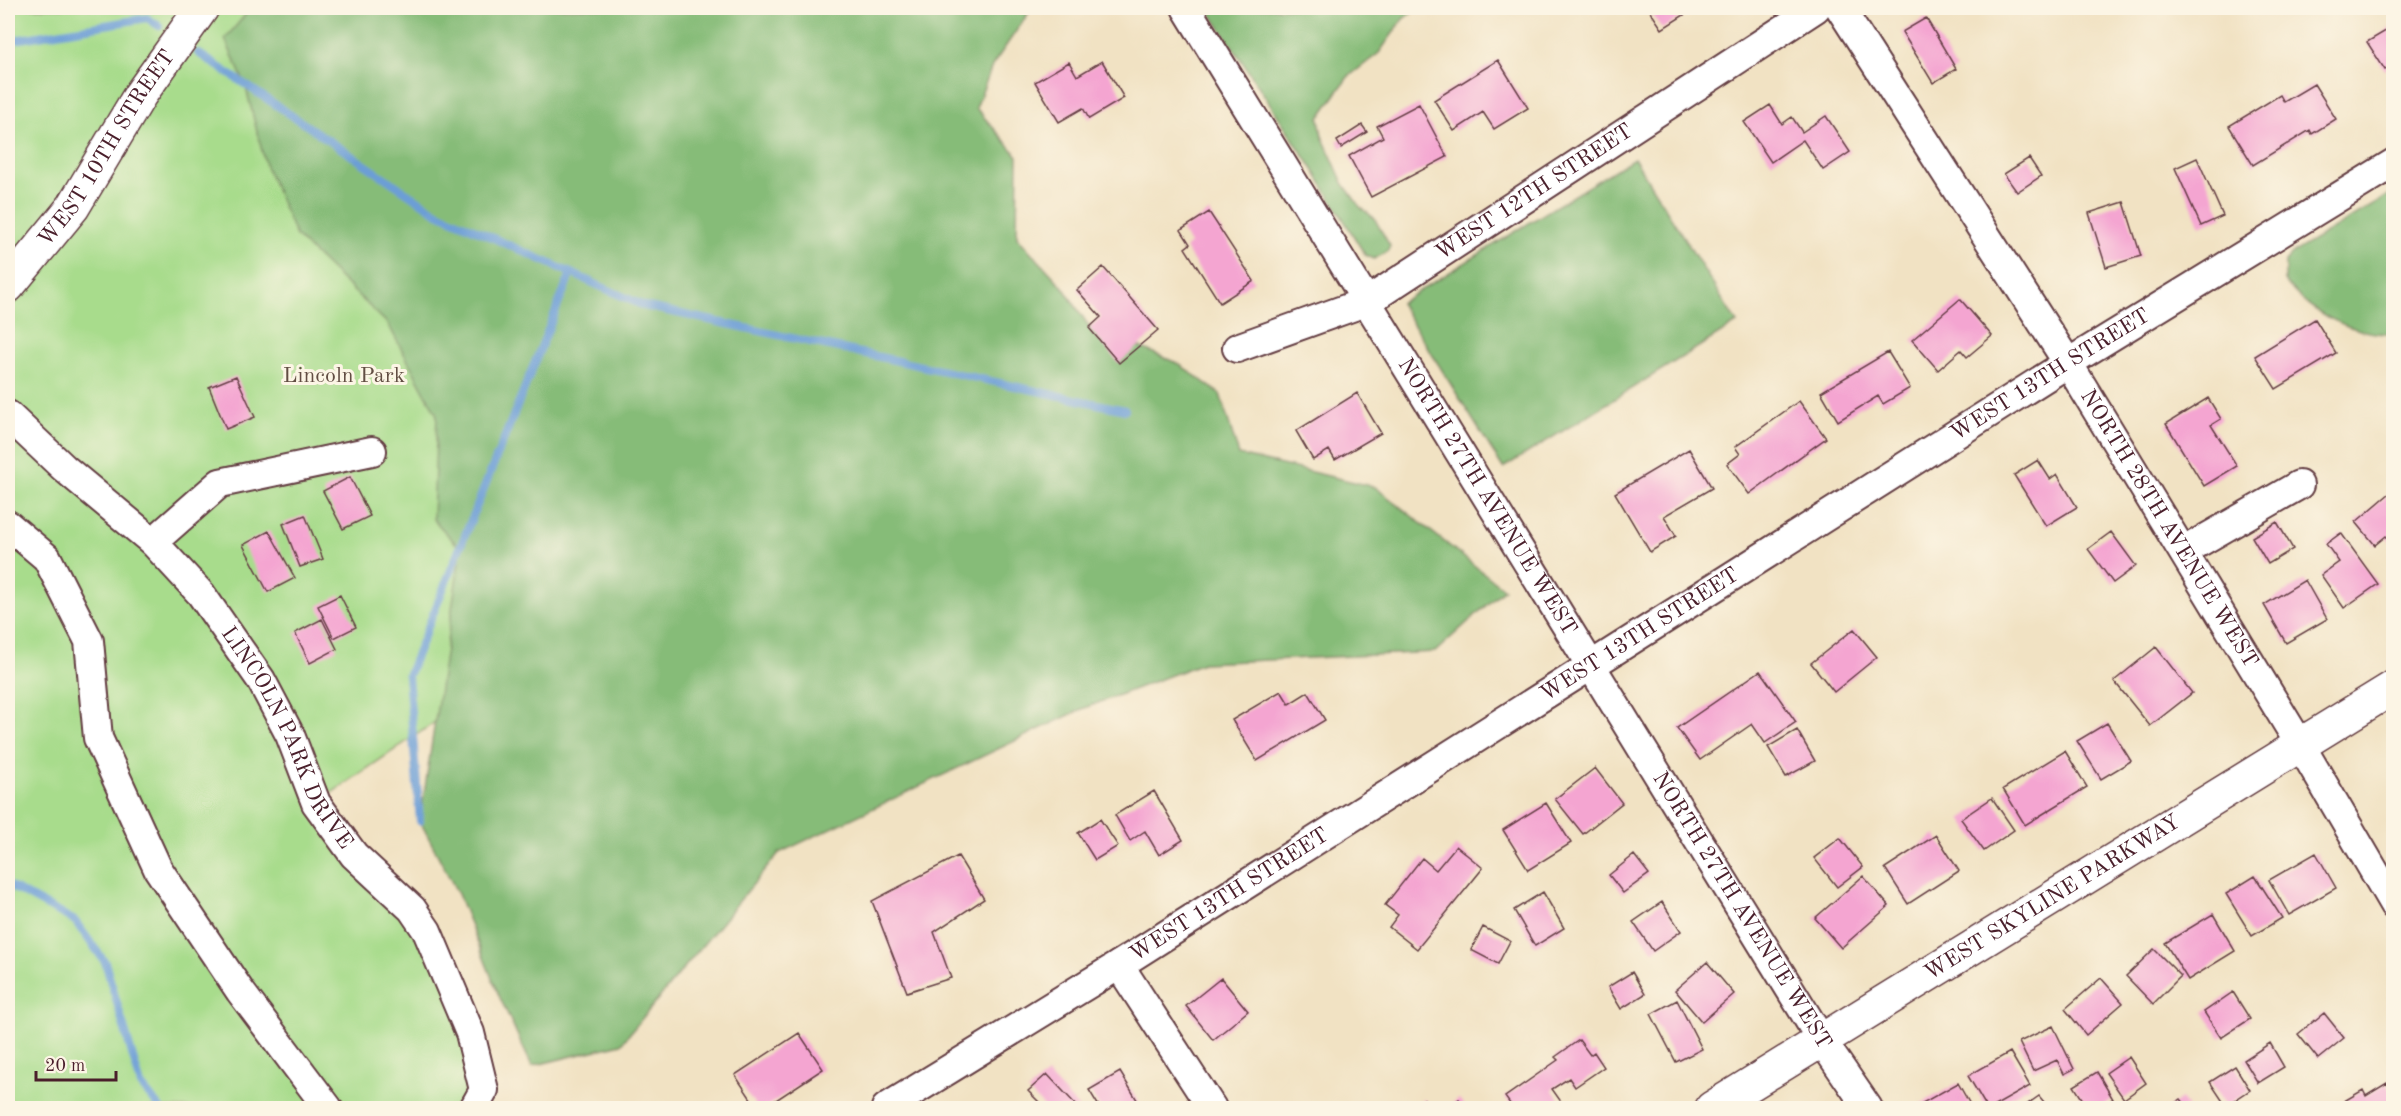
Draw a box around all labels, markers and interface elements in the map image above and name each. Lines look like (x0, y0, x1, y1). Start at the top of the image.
street label: WEST 10TH STREET (34, 46, 179, 251)
street label: WEST 12TH STREET (1432, 120, 1637, 264)
street label: WEST 13TH STREET (1947, 305, 2154, 445)
street label: NORTH 27TH AVENUE WEST (1393, 354, 1580, 639)
park label: Lincoln Park (283, 365, 405, 387)
street label: NORTH 28TH AVENUE WEST (2076, 386, 2262, 672)
street label: WEST 13TH STREET (1537, 564, 1743, 706)
street label: LINCOLN PARK DRIVE (217, 623, 357, 853)
street label: NORTH 27TH AVENUE WEST (1648, 768, 1835, 1053)
street label: WEST SKYLINE PARKWAY (1921, 811, 2184, 985)
street label: WEST 13TH STREET (1126, 824, 1332, 966)
scale bar (36, 1044, 116, 1082)
text: 20 m (45, 1057, 85, 1075)

